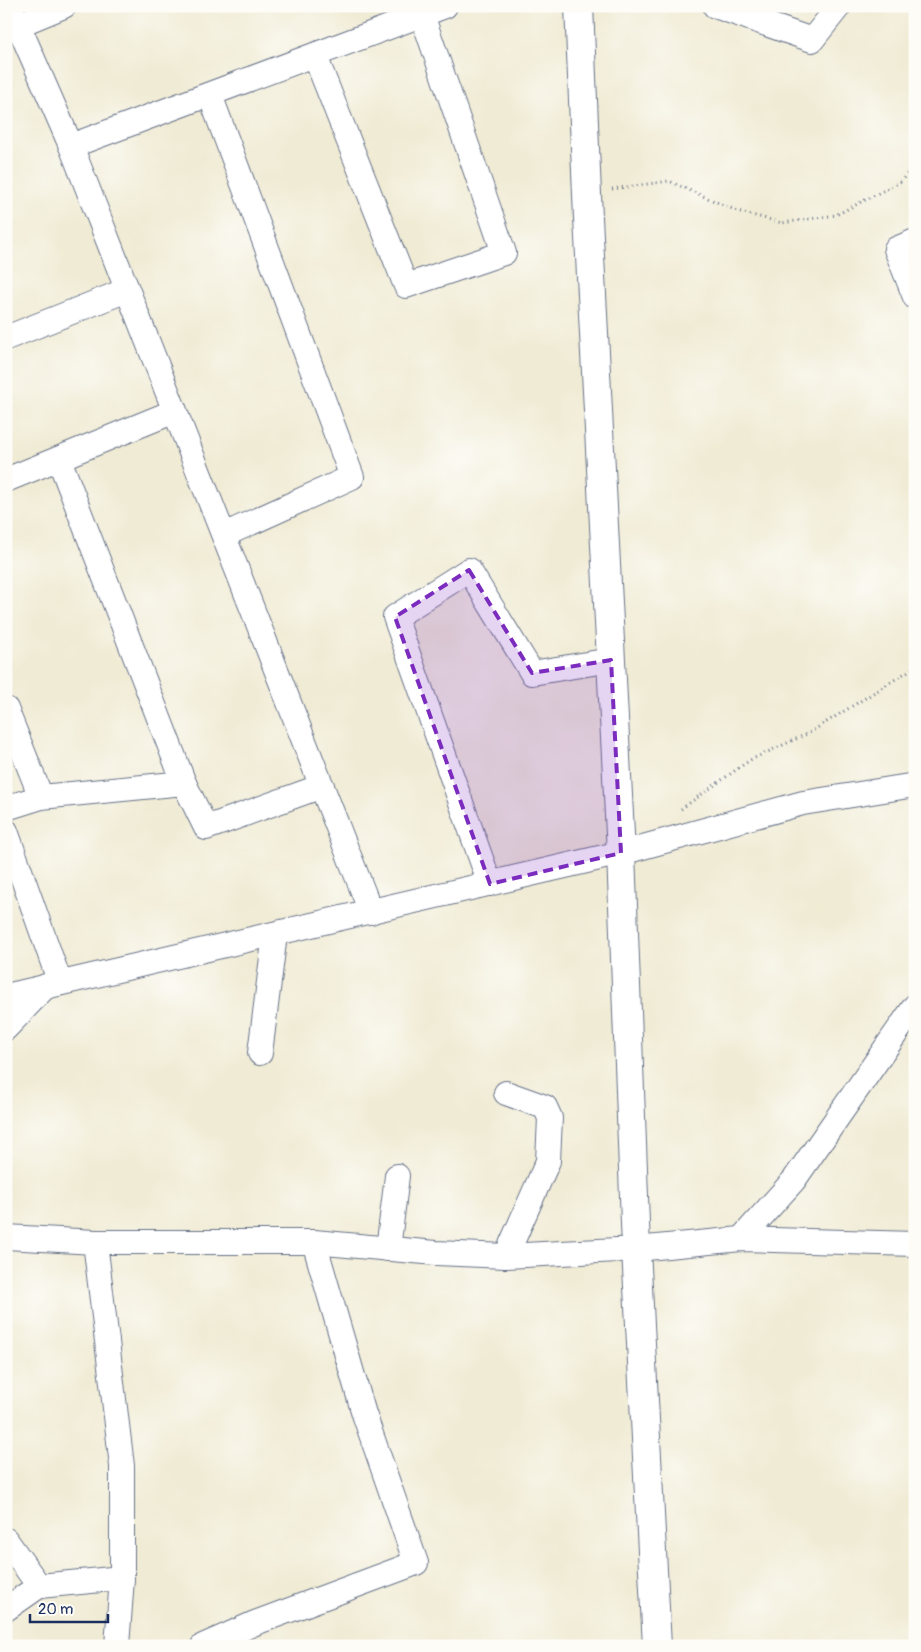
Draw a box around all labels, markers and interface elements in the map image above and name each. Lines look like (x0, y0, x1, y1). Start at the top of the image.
scale bar (30, 1592, 108, 1624)
text: 20 m (38, 1600, 73, 1619)

